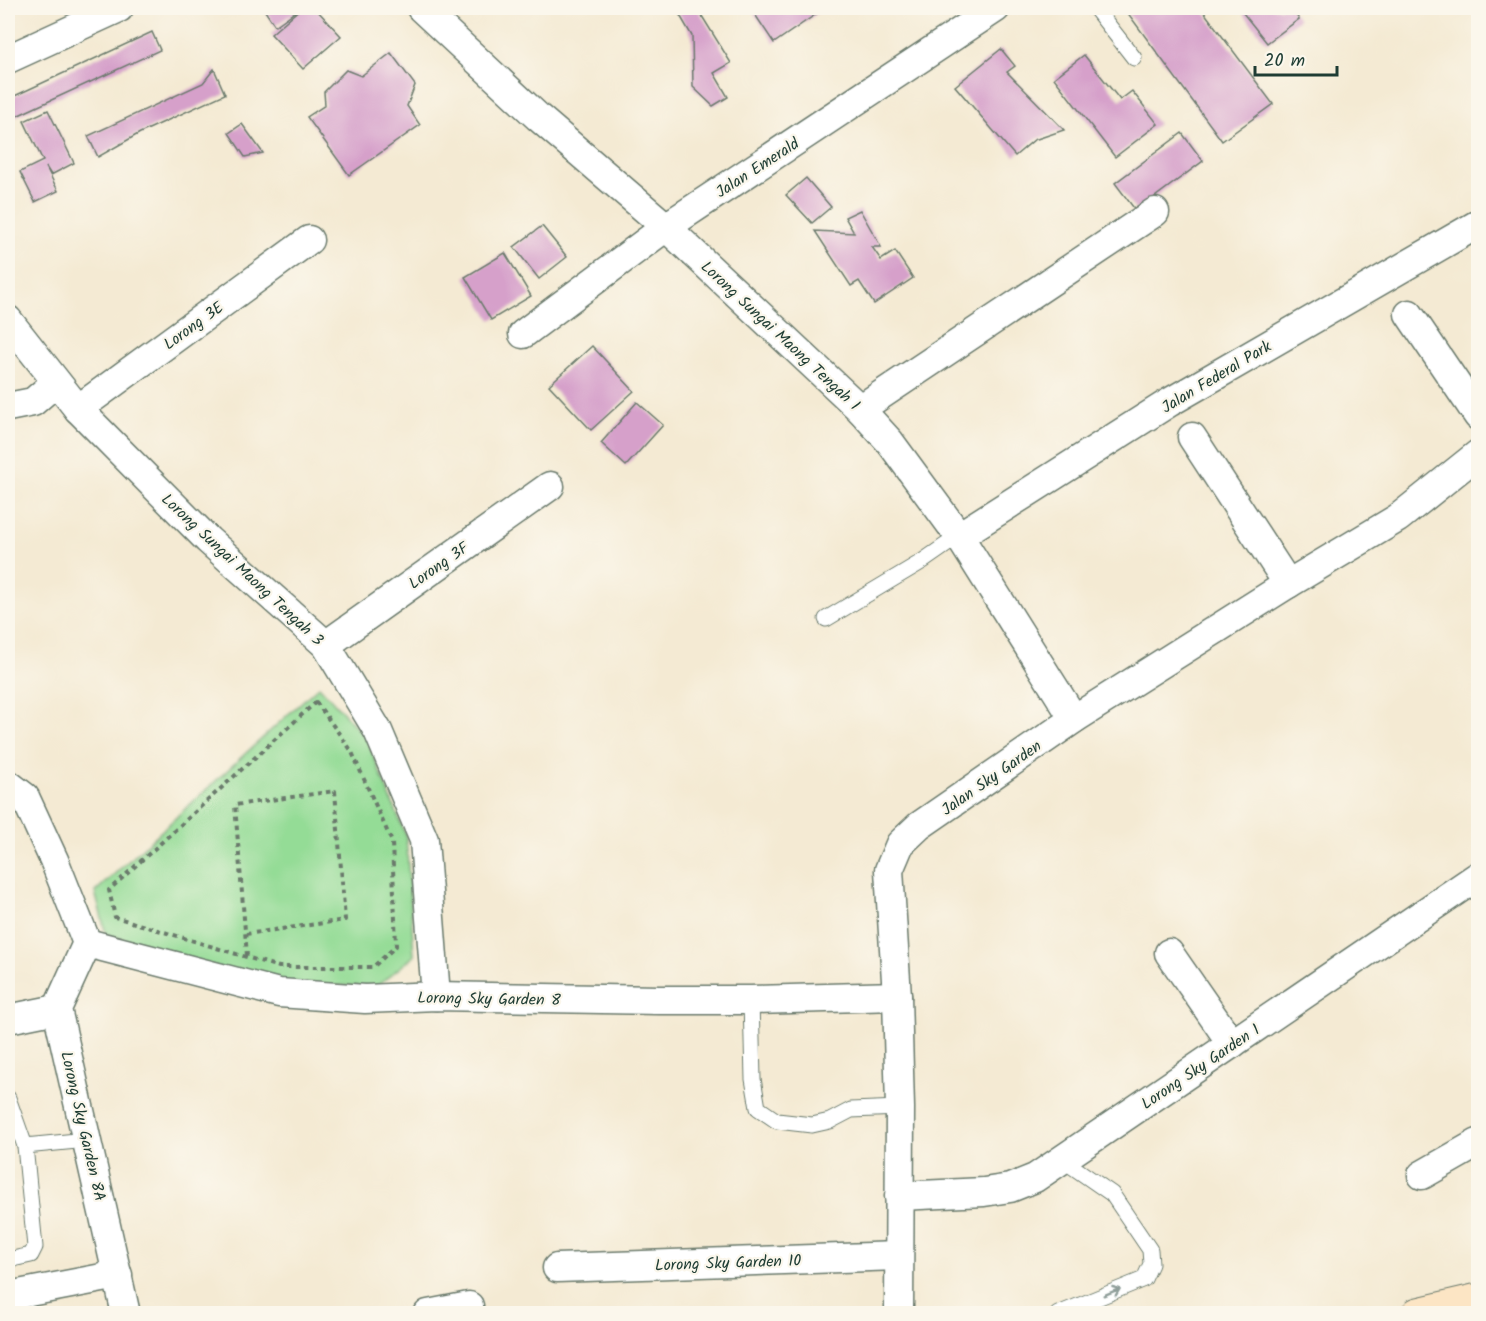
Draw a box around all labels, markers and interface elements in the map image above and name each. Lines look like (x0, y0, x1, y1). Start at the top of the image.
scale bar (1255, 39, 1338, 77)
text: 20 m (1264, 47, 1305, 76)
street label: Jalan Emerald (711, 131, 805, 205)
street label: Lorong Sungai Maong Tengah 1 (694, 255, 865, 417)
street label: Lorong 3E (158, 295, 230, 357)
street label: Jalan Federal Park (1157, 334, 1277, 420)
street label: Lorong Sungai Maong Tengah 3 (155, 488, 329, 652)
street label: Lorong 3F (404, 535, 475, 596)
street label: Jalan Sky Garden (937, 734, 1047, 822)
street label: Lorong Sky Garden 8 (417, 986, 561, 1013)
street label: Lorong Sky Garden 1 (1136, 1018, 1265, 1116)
street label: Lorong Sky Garden 8A (53, 1049, 112, 1204)
street label: Lorong Sky Garden 10 (654, 1248, 802, 1279)
one-way arrow (1103, 1286, 1121, 1297)

